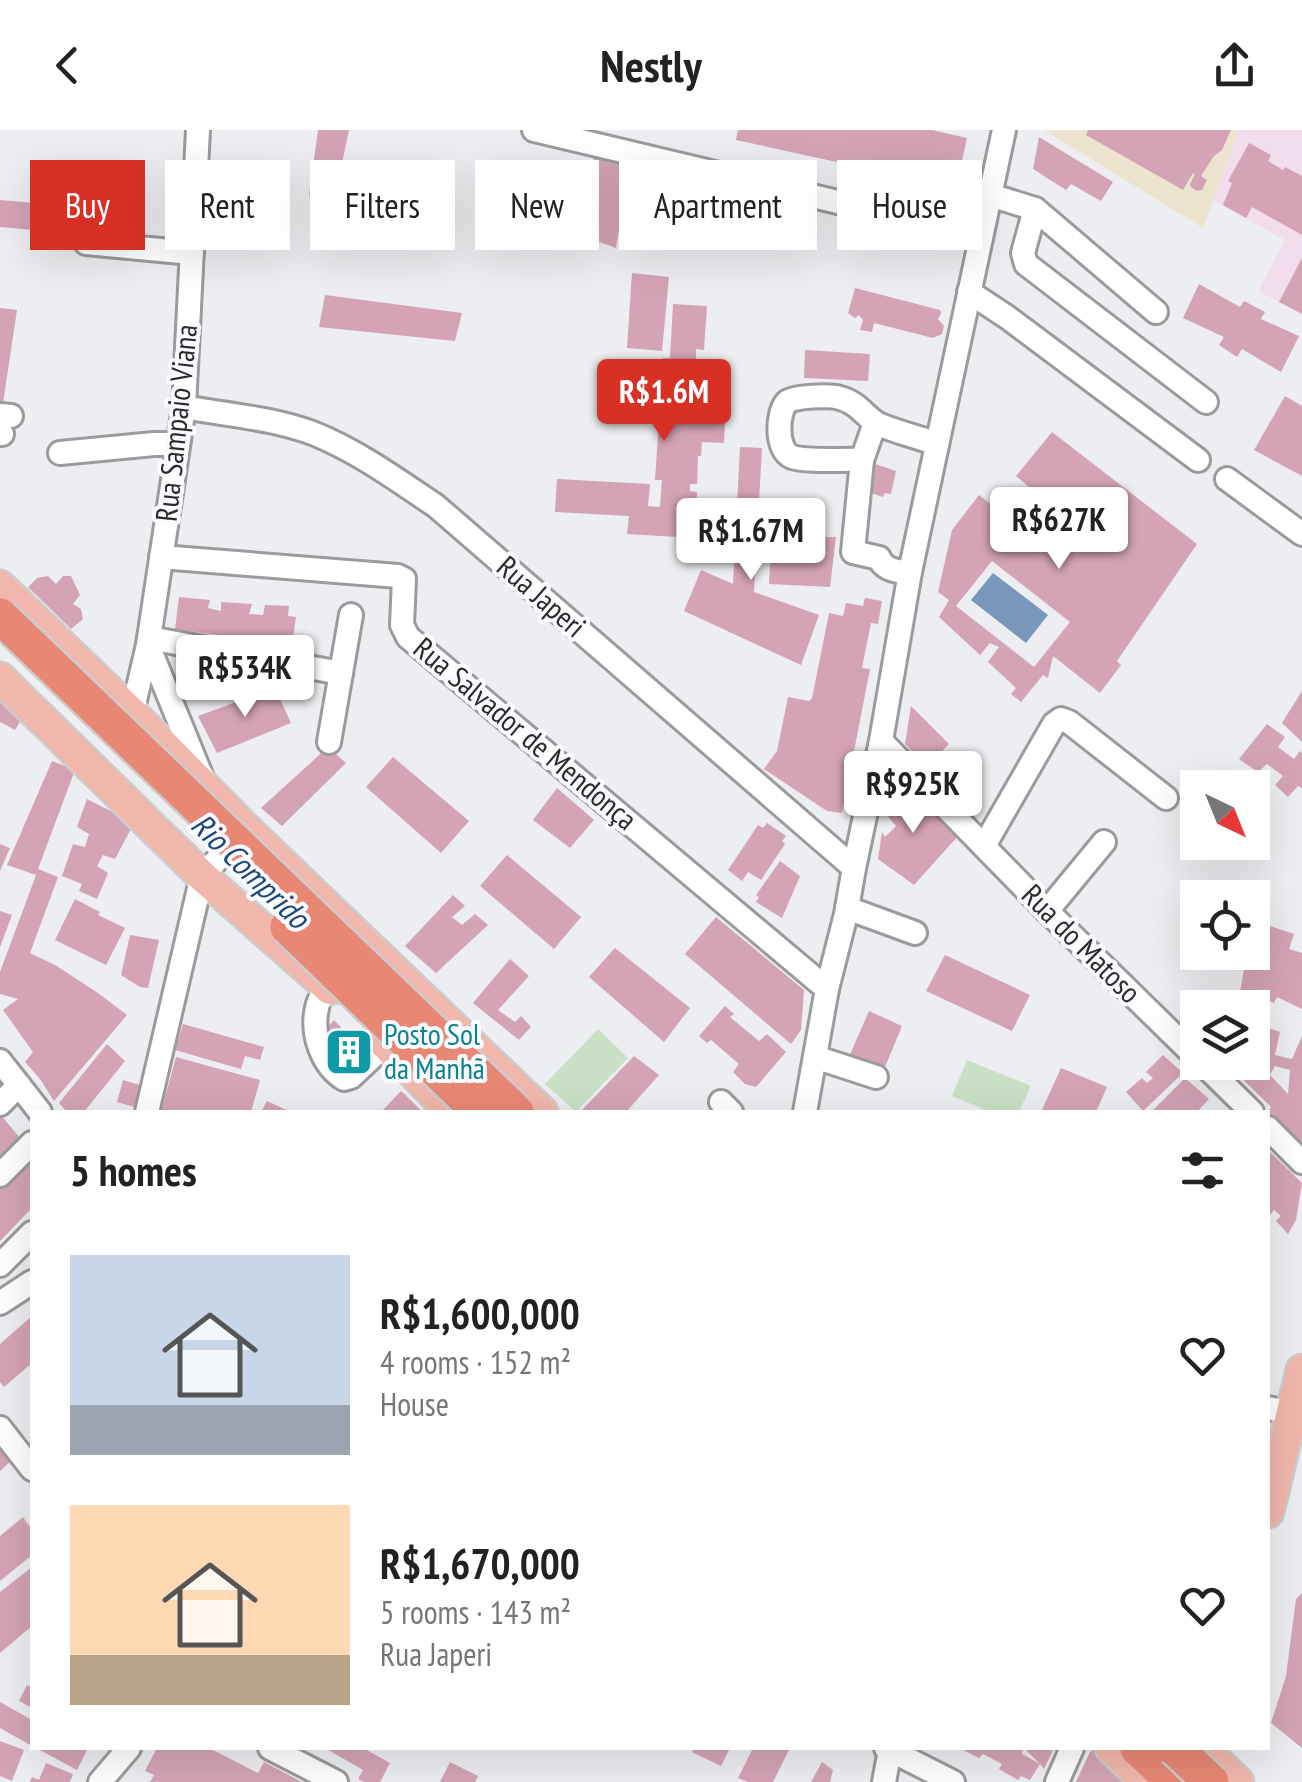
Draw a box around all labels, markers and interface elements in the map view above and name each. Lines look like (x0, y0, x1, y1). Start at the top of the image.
text: Nestly (600, 36, 702, 94)
icon: back (40, 38, 95, 93)
icon: share (1207, 38, 1262, 93)
chip: Buy (30, 160, 145, 250)
chip: Rent (165, 160, 290, 250)
chip: Filters (310, 160, 455, 250)
chip: New (475, 160, 599, 250)
chip: Apartment (619, 160, 817, 250)
chip: House (837, 160, 982, 250)
street label: Rua Sampaio Viana (146, 322, 205, 523)
pin: R$1.6M (583, 359, 745, 444)
text: R$1.6M (619, 370, 709, 412)
pin: R$627K (978, 487, 1140, 572)
pin: R$1.67M (659, 498, 843, 583)
text: R$627K (1012, 498, 1106, 540)
text: R$1.67M (698, 509, 804, 551)
street label: Rua Japeri (489, 547, 594, 645)
street label: Rua Salvador de Mendonça (406, 628, 646, 838)
pin: R$534K (164, 635, 326, 720)
text: R$534K (198, 646, 292, 688)
pin: R$925K (832, 751, 994, 836)
text: R$925K (866, 762, 960, 804)
north arrow (1180, 770, 1270, 860)
map controls (1180, 770, 1270, 1080)
water label: Rio Comprido (183, 804, 320, 939)
street label: Rua do Matoso (1014, 875, 1150, 1011)
button: locate (1180, 880, 1270, 970)
button: layers (1180, 990, 1270, 1080)
place label: Posto Sol da Manhã (384, 1014, 485, 1087)
building icon: Posto Sol da Manhã (323, 1026, 375, 1078)
text: 5 homes (70, 1143, 197, 1198)
icon: filters (1175, 1143, 1230, 1198)
text: R$1,600,000 (380, 1286, 580, 1341)
icon: home (150, 1295, 270, 1415)
icon: heart (1175, 1328, 1230, 1383)
text: 4 rooms · 152 m² (380, 1341, 571, 1383)
text: House (380, 1383, 449, 1425)
text: R$1,670,000 (380, 1536, 580, 1591)
icon: home (150, 1545, 270, 1665)
icon: heart (1175, 1578, 1230, 1633)
text: 5 rooms · 143 m² (380, 1591, 571, 1633)
text: Rua Japeri (380, 1633, 492, 1675)

